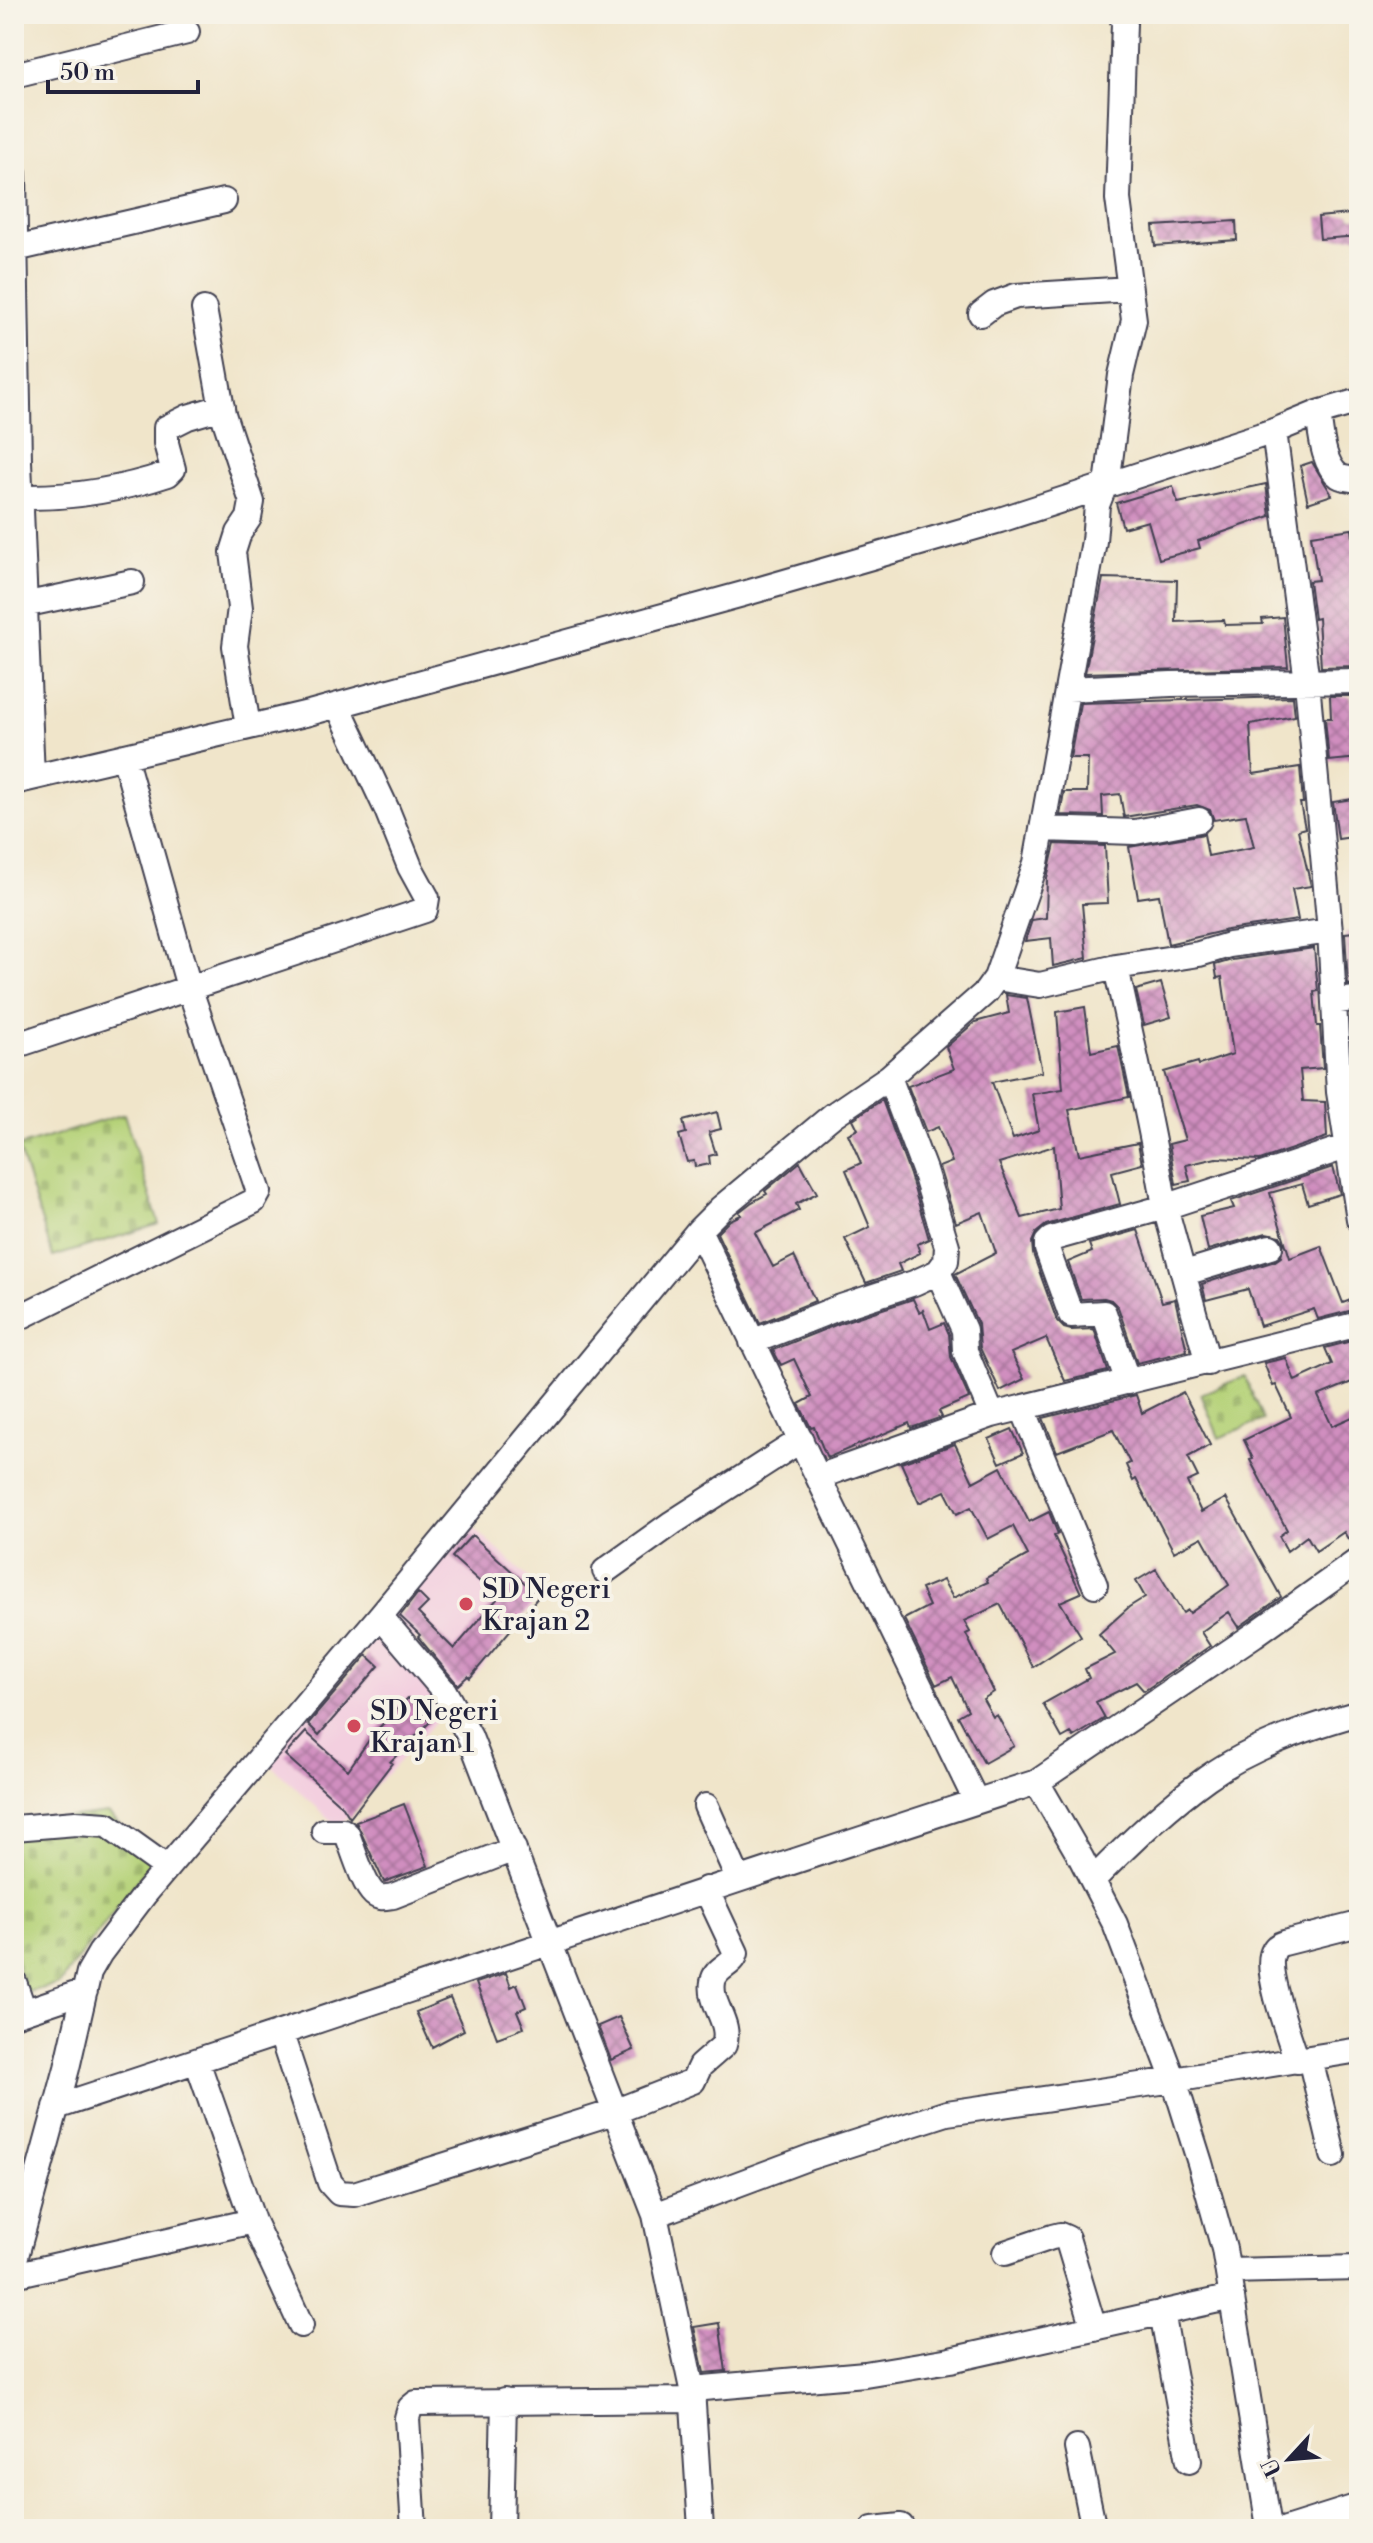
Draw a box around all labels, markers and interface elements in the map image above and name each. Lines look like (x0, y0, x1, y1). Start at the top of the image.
scale bar (48, 44, 198, 94)
text: 50 m (60, 58, 115, 88)
place label: SD Negeri Krajan 2 (482, 1572, 610, 1639)
marker: SD Negeri Krajan 2 (457, 1595, 475, 1613)
place label: SD Negeri Krajan 1 (370, 1694, 498, 1761)
marker: SD Negeri Krajan 1 (345, 1717, 363, 1735)
north arrow (1249, 2419, 1329, 2499)
text: U (1257, 2454, 1288, 2481)

